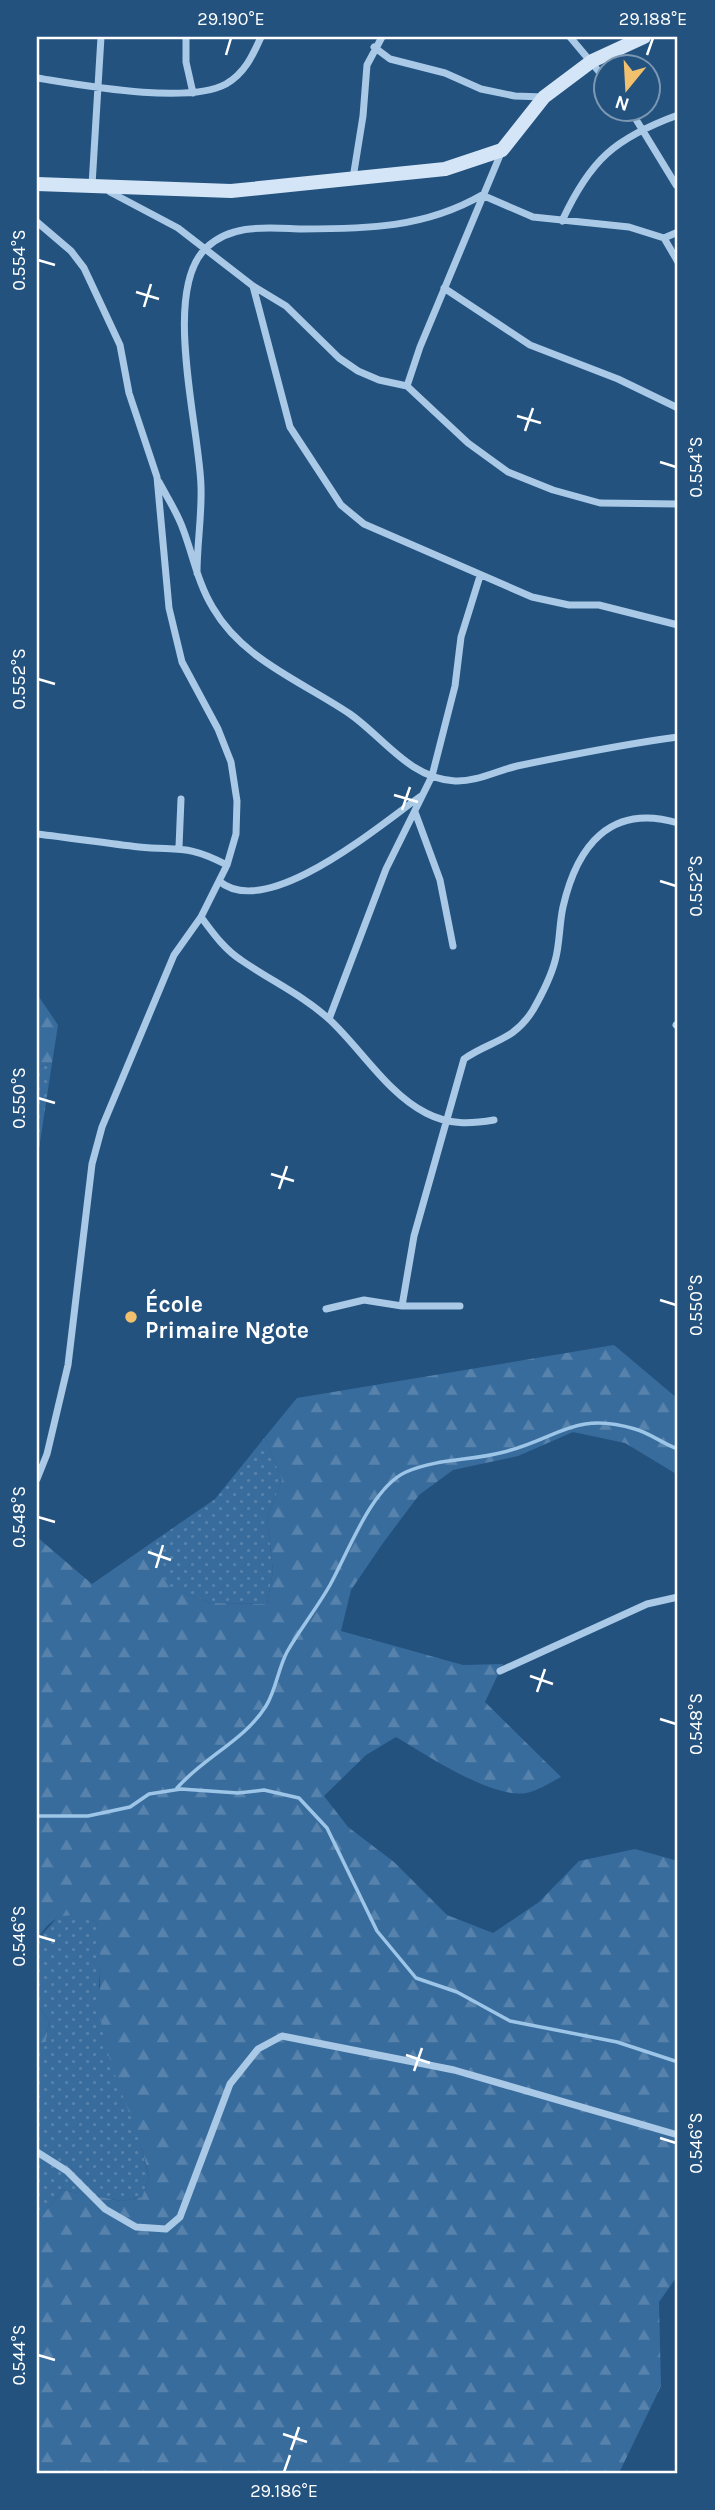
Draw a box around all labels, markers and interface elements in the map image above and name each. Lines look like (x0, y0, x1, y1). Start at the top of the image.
text: 29.190°E (197, 8, 265, 30)
text: 29.188°E (619, 8, 687, 30)
north arrow (592, 52, 662, 122)
text: N (612, 91, 632, 116)
text: 0.554°S (8, 229, 30, 291)
text: 0.554°S (685, 436, 707, 498)
text: 0.552°S (8, 648, 30, 710)
text: 0.552°S (685, 855, 707, 917)
text: 0.550°S (8, 1067, 30, 1129)
text: 0.550°S (685, 1274, 707, 1336)
place label: École Primaire Ngote (145, 1288, 309, 1344)
marker: École Primaire Ngote (123, 1309, 139, 1325)
text: 0.548°S (8, 1486, 30, 1548)
text: 0.548°S (685, 1693, 707, 1755)
text: 0.546°S (8, 1905, 30, 1967)
text: 0.546°S (685, 2112, 707, 2174)
text: 0.544°S (8, 2324, 30, 2386)
text: 29.186°E (250, 2480, 318, 2502)

